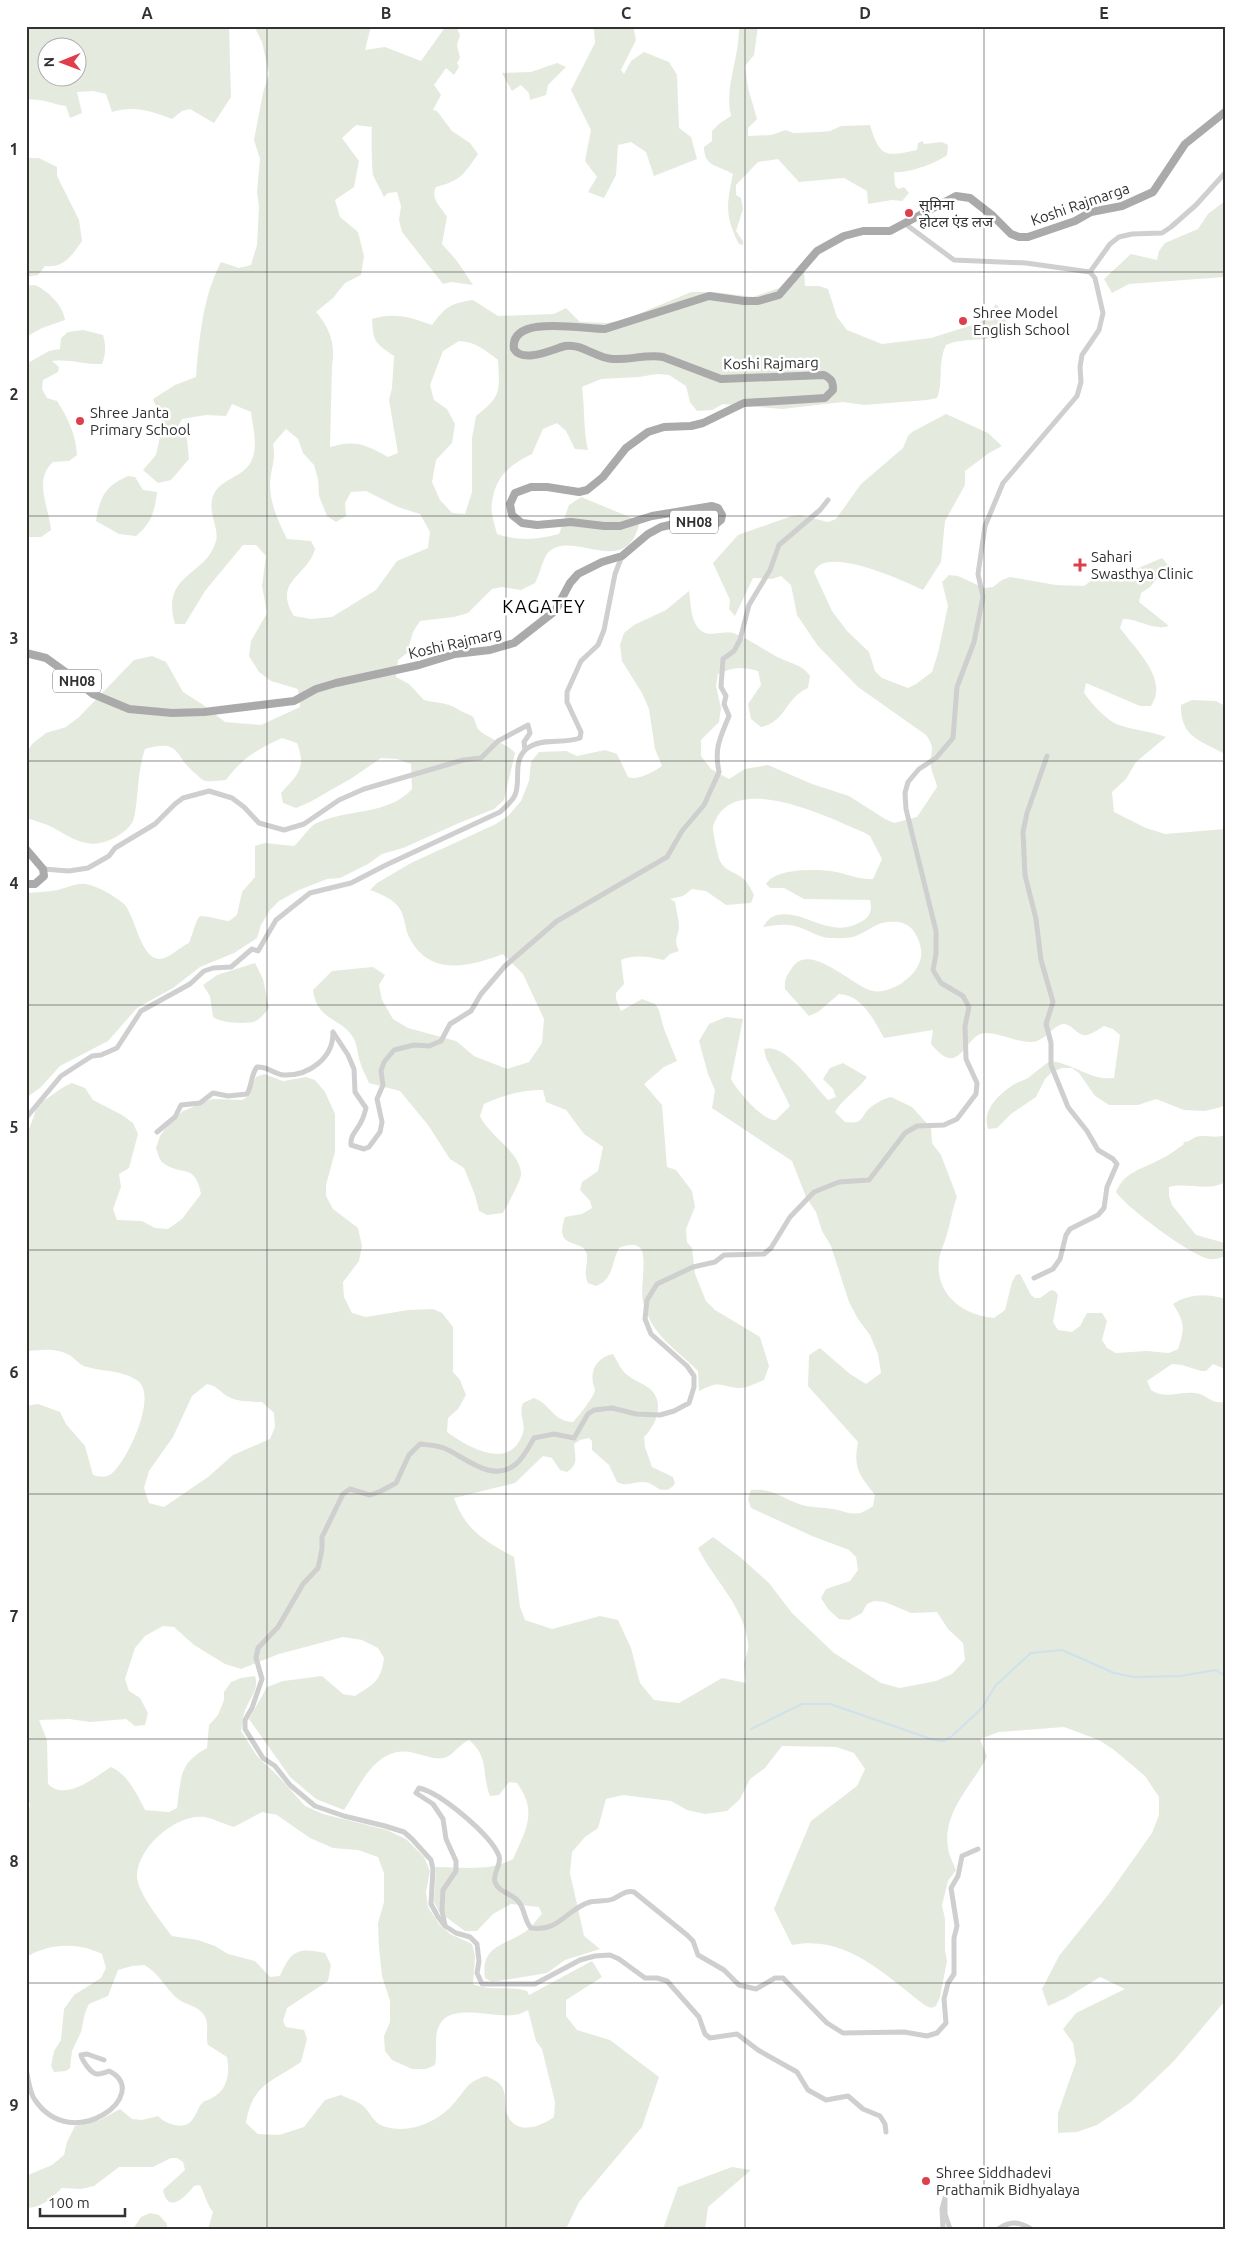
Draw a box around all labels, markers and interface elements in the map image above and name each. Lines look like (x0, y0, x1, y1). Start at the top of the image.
text: A (141, 4, 153, 22)
text: B (381, 4, 391, 22)
text: C (621, 4, 631, 22)
text: D (859, 4, 871, 22)
text: E (1099, 4, 1109, 22)
north arrow (38, 38, 88, 88)
text: N (41, 57, 57, 68)
text: 1 (9, 140, 19, 158)
street label: Koshi Rajmarga (1028, 179, 1132, 229)
place label: सुमिना होटल एंड लज (919, 196, 994, 230)
marker: सुमिना होटल एंड लज (903, 207, 915, 219)
place label: Shree Model English School (973, 304, 1070, 338)
marker: Shree Model English School (957, 315, 969, 327)
street label: Koshi Rajmarg (723, 354, 819, 372)
text: 2 (9, 385, 19, 403)
place label: Shree Janta Primary School (90, 404, 191, 438)
marker: Shree Janta Primary School (74, 415, 86, 427)
road number: NH08 (670, 511, 718, 534)
place label: Sahari Swasthya Clinic (1091, 548, 1193, 582)
marker: Sahari Swasthya Clinic (1073, 558, 1087, 572)
district label: KAGATEY (502, 596, 586, 616)
street label: Koshi Rajmarg (407, 624, 503, 662)
text: 3 (9, 629, 19, 647)
road number: NH08 (53, 669, 101, 692)
text: 4 (9, 874, 19, 892)
text: 5 (9, 1118, 19, 1136)
text: 6 (9, 1363, 19, 1381)
text: 7 (9, 1607, 19, 1625)
text: 8 (9, 1852, 19, 1870)
text: 9 (9, 2096, 19, 2114)
place label: Shree Siddhadevi Prathamik Bidhyalaya (936, 2164, 1080, 2198)
marker: Shree Siddhadevi Prathamik Bidhyalaya (920, 2175, 932, 2187)
scale bar (40, 2185, 125, 2217)
text: 100 m (48, 2194, 90, 2211)

